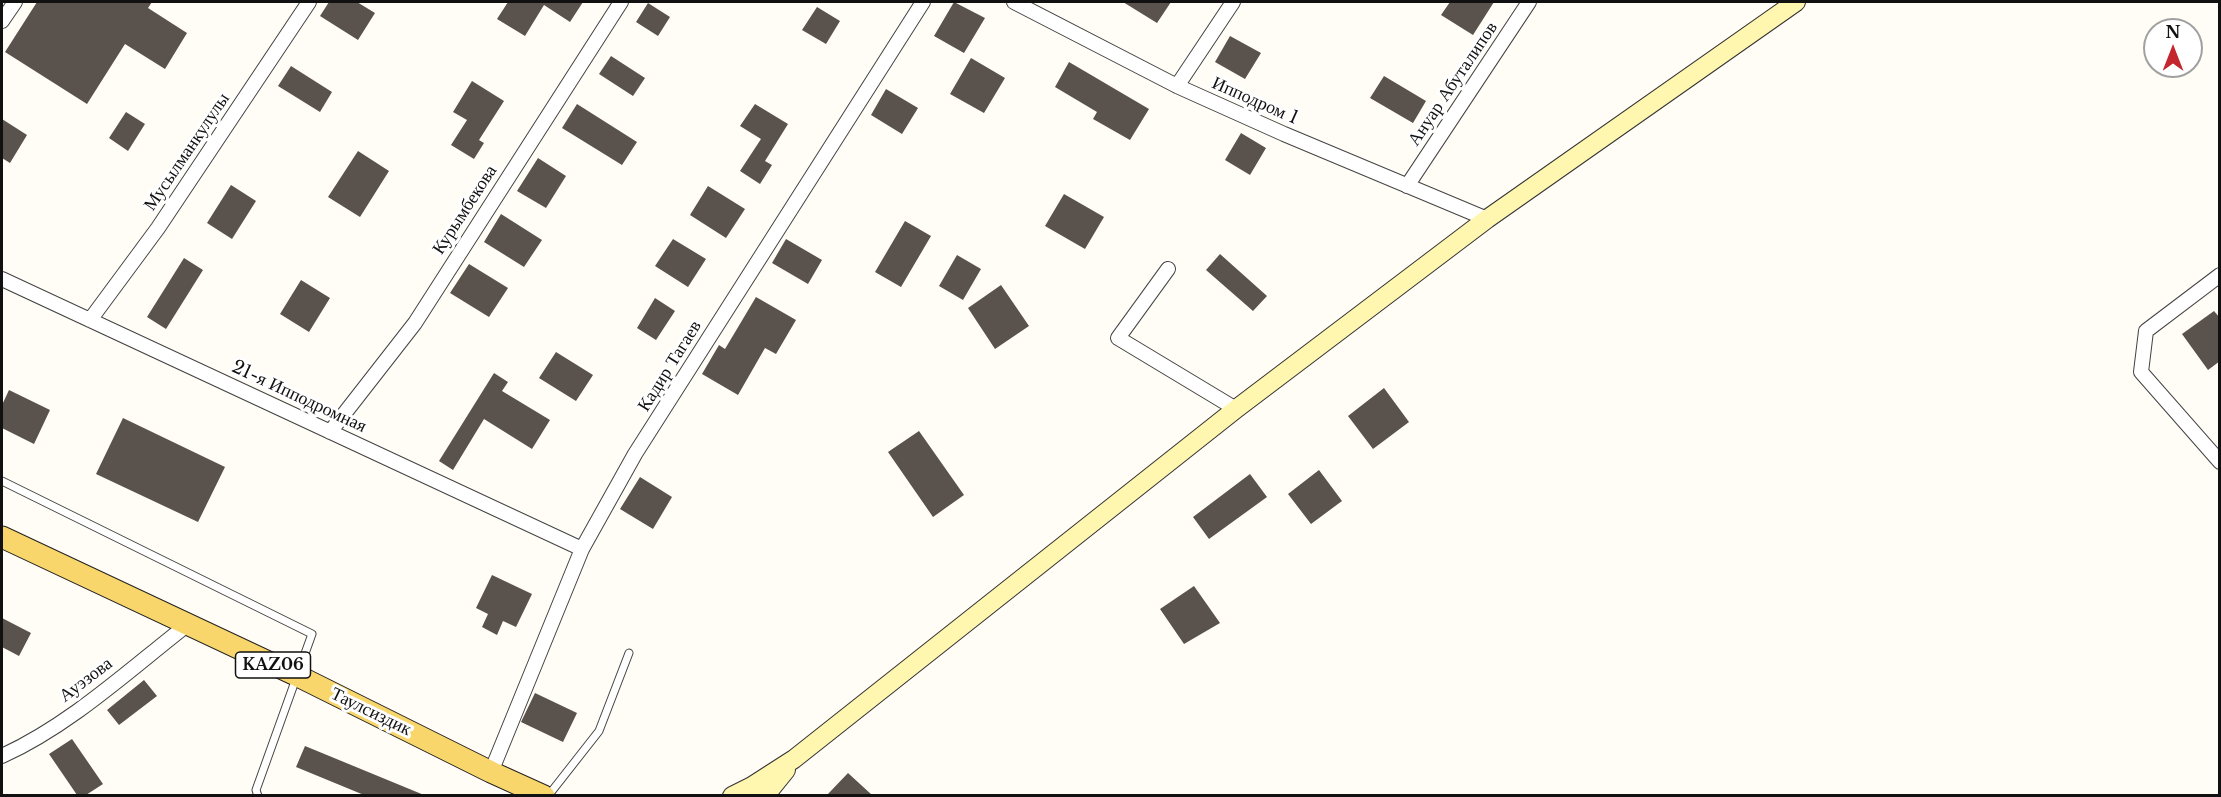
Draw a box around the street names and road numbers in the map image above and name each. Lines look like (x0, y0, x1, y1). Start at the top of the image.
street label: Ануар Абуталипов (1403, 18, 1503, 150)
street label: Ипподром 1 (1209, 72, 1301, 130)
street label: Мусылманкулулы (140, 89, 234, 215)
street label: Курымбекова (428, 161, 502, 259)
street label: Кадир Тагаев (634, 317, 706, 415)
street label: 21-я Ипподромная (228, 356, 370, 438)
road number: KAZ06 (236, 652, 310, 678)
street label: Ауэзова (55, 653, 117, 707)
street label: Таулсиздик (327, 683, 415, 741)

